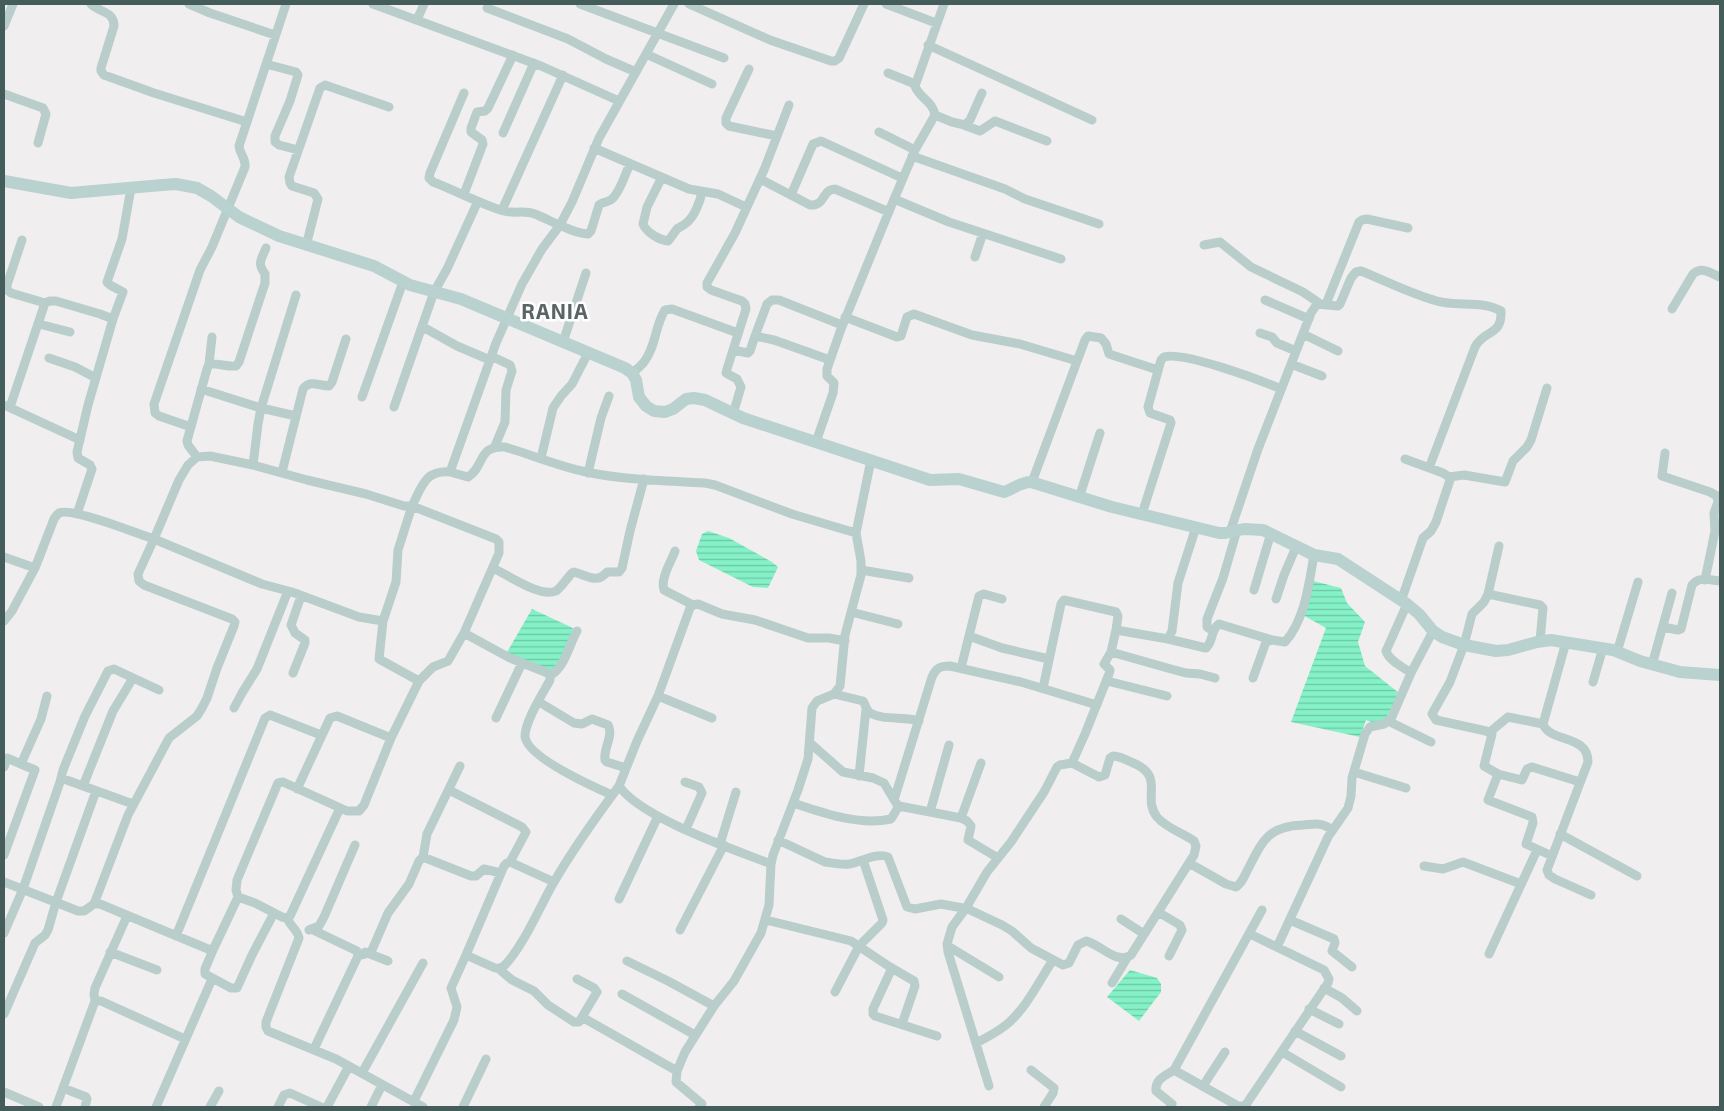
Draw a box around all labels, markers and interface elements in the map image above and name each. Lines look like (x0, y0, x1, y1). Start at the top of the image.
district label: RANIA (521, 298, 589, 323)

